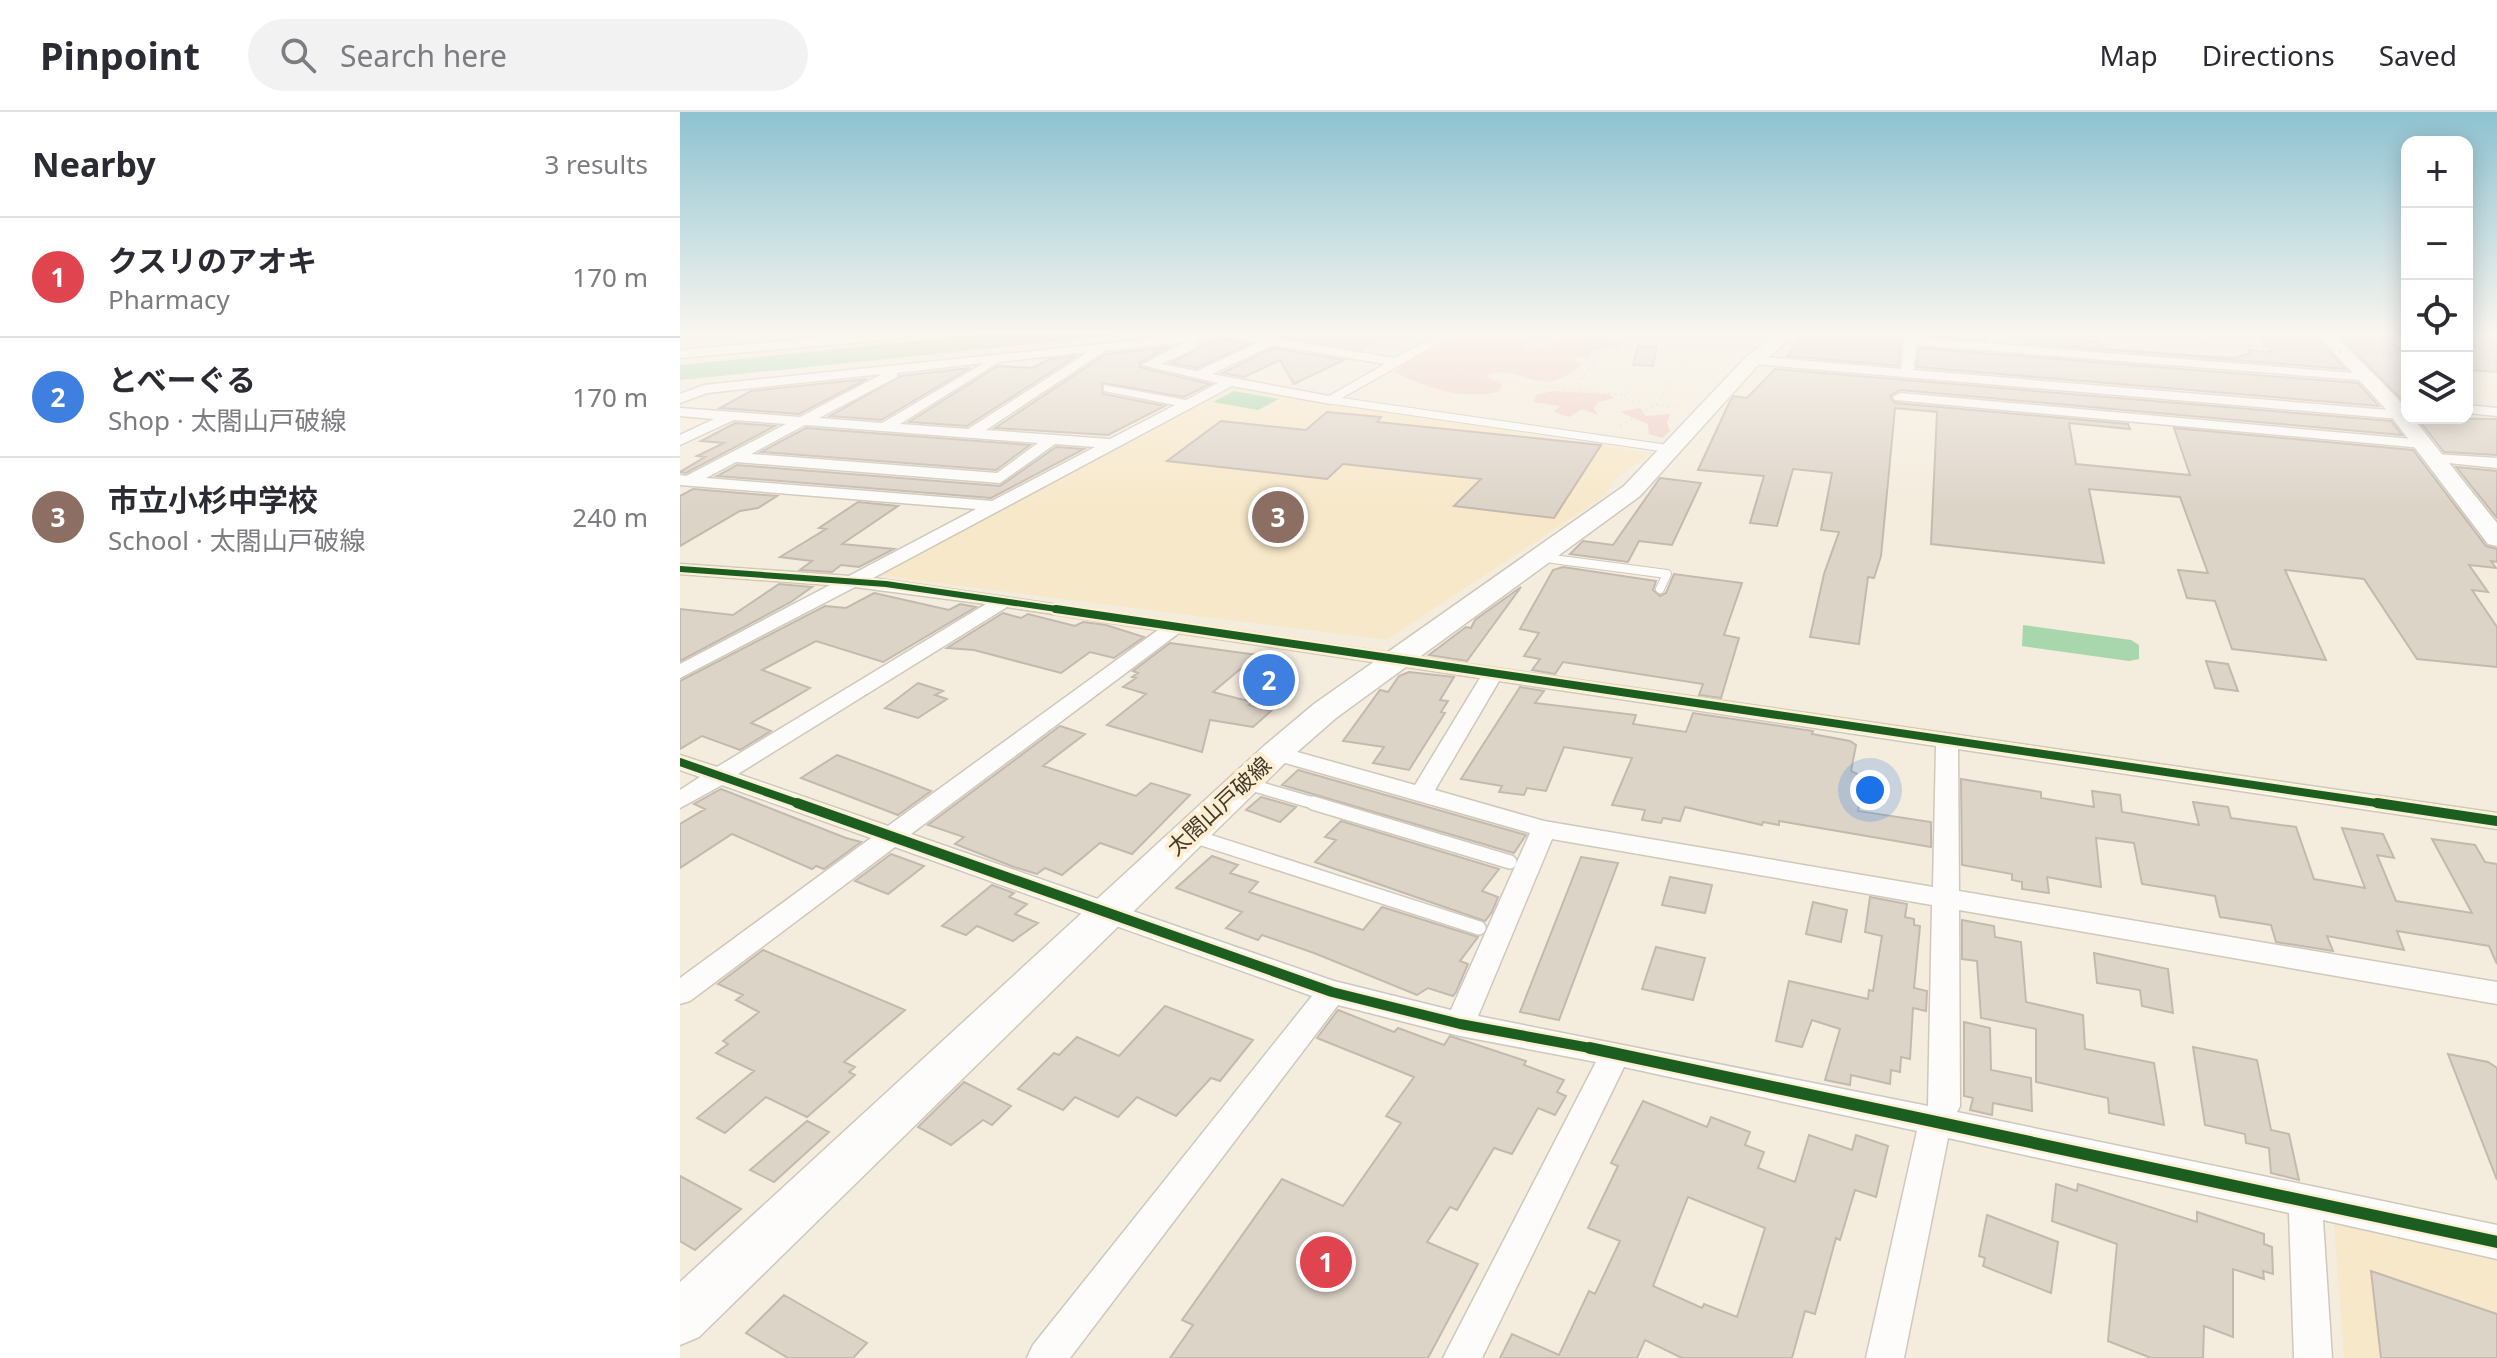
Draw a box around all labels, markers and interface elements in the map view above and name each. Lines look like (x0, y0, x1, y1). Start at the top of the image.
search box (248, 19, 808, 91)
text: Pinpoint (40, 29, 200, 81)
icon: search (276, 33, 320, 77)
text: Search here (340, 35, 507, 76)
text: Map (2099, 36, 2158, 74)
text: Directions (2202, 36, 2335, 74)
text: Saved (2379, 36, 2457, 74)
map controls (2401, 136, 2473, 424)
button: + (2401, 136, 2473, 208)
text: Nearby (32, 141, 156, 187)
text: 3 results (544, 146, 648, 182)
button: − (2401, 208, 2473, 280)
text: クスリのアオキ (108, 240, 317, 281)
text: 1 (51, 259, 65, 295)
text: 170 m (572, 259, 648, 295)
button: locate (2401, 280, 2473, 352)
text: Pharmacy (108, 281, 230, 317)
button: layers (2401, 352, 2473, 424)
text: とべーぐる (108, 359, 256, 400)
text: 2 (51, 379, 65, 415)
text: 170 m (572, 379, 648, 415)
text: Shop · 太閤山戸破線 (108, 402, 347, 438)
text: 市立小杉中学校 (108, 479, 318, 520)
pin: 3 (1252, 487, 1304, 547)
text: 3 (51, 499, 65, 535)
text: 240 m (572, 499, 648, 535)
text: School · 太閤山戸破線 (108, 522, 365, 558)
pin: 2 (1243, 650, 1295, 710)
street label: 太閤山戸破線 (1160, 749, 1277, 861)
your location (1850, 770, 1890, 810)
pin: 1 (1300, 1232, 1352, 1292)

